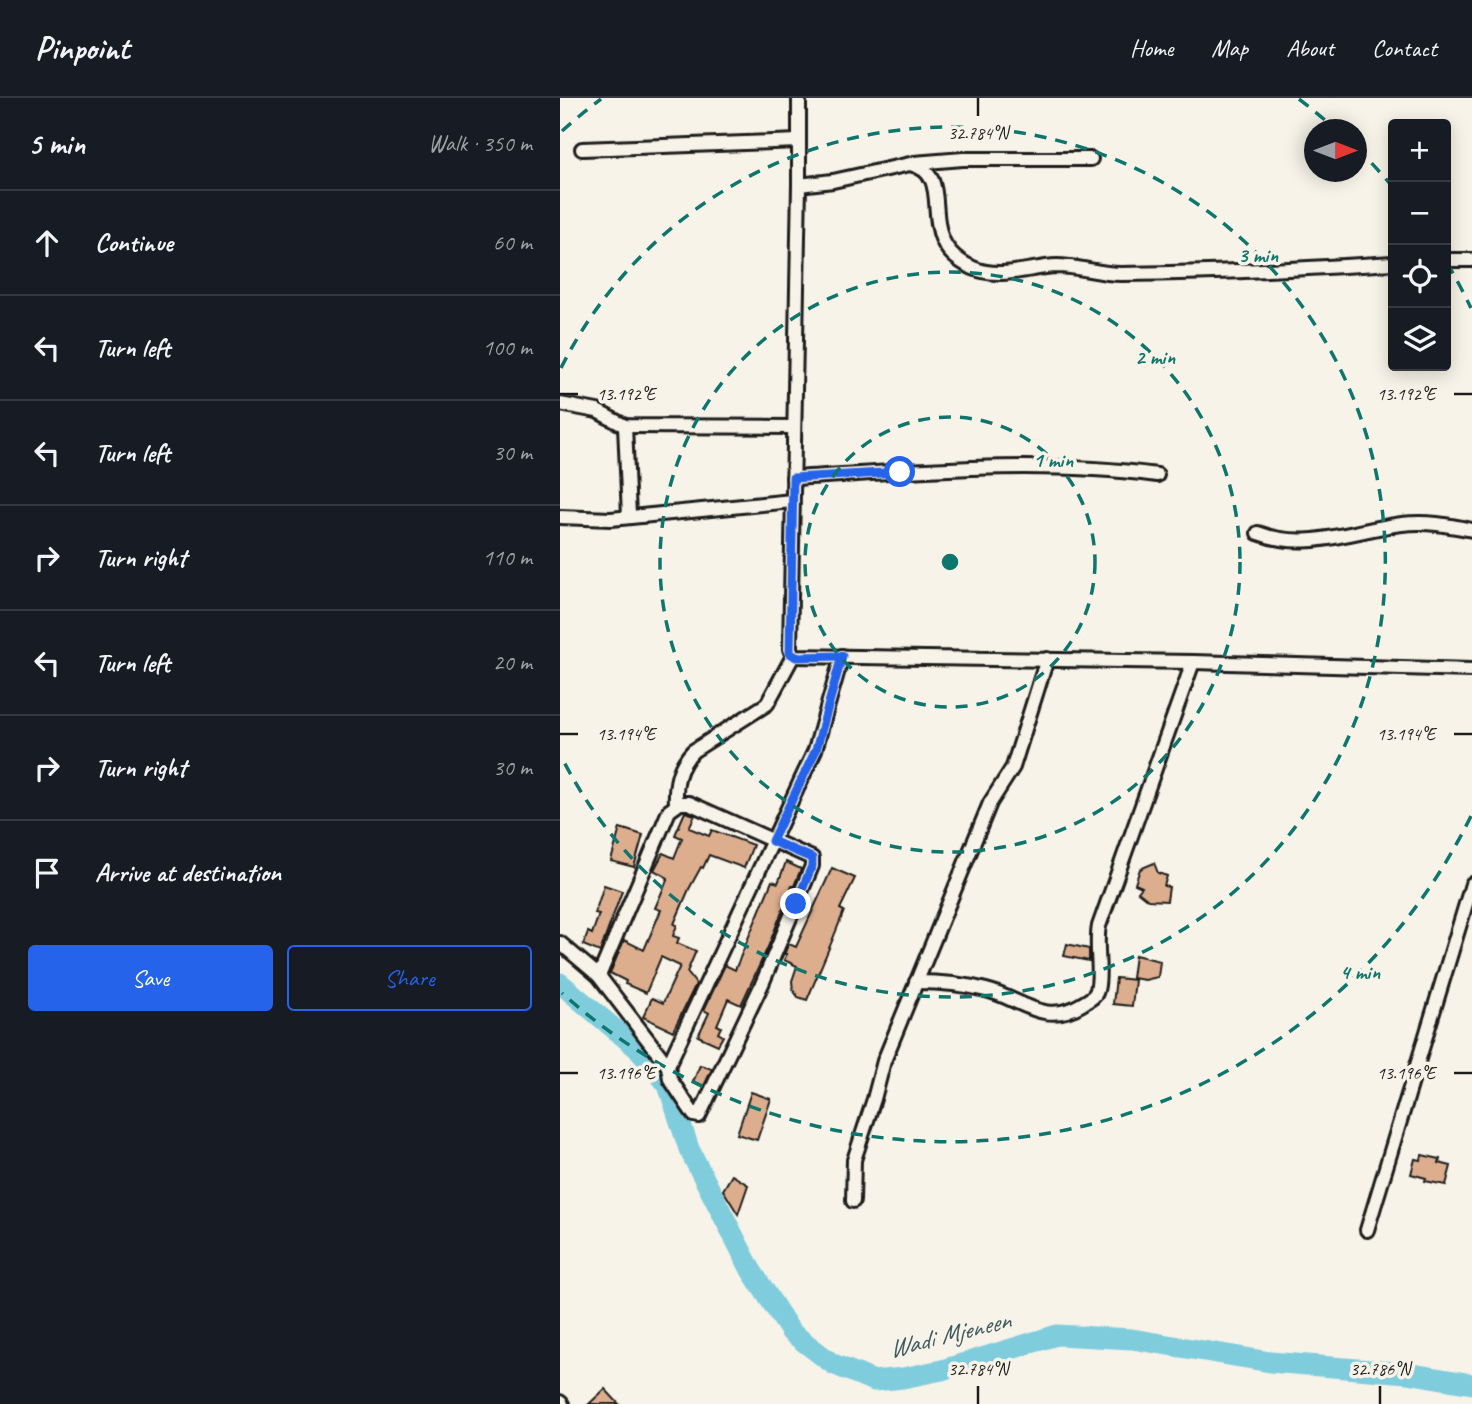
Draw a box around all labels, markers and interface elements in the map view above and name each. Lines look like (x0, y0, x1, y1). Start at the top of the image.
text: Pinpoint (35, 27, 129, 69)
text: Home (1130, 33, 1173, 63)
text: Map (1211, 33, 1248, 63)
text: About (1286, 33, 1334, 63)
text: Contact (1372, 33, 1437, 63)
north arrow (1304, 119, 1367, 182)
map controls (1388, 119, 1451, 371)
button: + (1388, 119, 1451, 182)
text: 32.784°N (948, 122, 1011, 144)
text: 5 min (28, 125, 85, 163)
text: Walk · 350 m (428, 129, 532, 158)
button: − (1388, 182, 1451, 245)
icon: ahead (28, 224, 66, 262)
text: Continue (95, 226, 173, 259)
text: 60 m (493, 228, 532, 257)
text: 3 min (1238, 242, 1278, 268)
button: locate (1388, 245, 1451, 308)
button: layers (1388, 308, 1451, 371)
icon: left (28, 329, 66, 367)
text: Turn left (95, 331, 170, 364)
text: 100 m (483, 333, 532, 362)
text: 2 min (1135, 344, 1175, 370)
text: 13.192°E (597, 383, 658, 405)
text: 13.192°E (1377, 383, 1438, 405)
icon: left (28, 434, 66, 472)
text: Turn left (95, 436, 170, 469)
text: 30 m (493, 438, 532, 467)
text: 1 min (1033, 447, 1073, 473)
route start (884, 456, 915, 487)
icon: right (28, 539, 66, 577)
text: Turn right (95, 541, 186, 574)
text: 110 m (483, 543, 532, 572)
centre of rings (938, 550, 962, 574)
icon: left (28, 644, 66, 682)
text: Turn left (95, 646, 170, 679)
text: 20 m (493, 648, 532, 677)
text: 13.194°E (597, 723, 658, 745)
text: 13.194°E (1377, 723, 1438, 745)
icon: right (28, 749, 66, 787)
text: Turn right (95, 751, 186, 784)
text: 30 m (493, 753, 532, 782)
icon: arrive (28, 854, 66, 892)
text: Arrive at destination (95, 856, 281, 889)
route end (780, 888, 811, 919)
button: Save (28, 945, 273, 1011)
button: Share (287, 945, 532, 1011)
text: 4 min (1340, 959, 1380, 985)
text: 13.196°E (597, 1062, 658, 1084)
text: 13.196°E (1377, 1062, 1438, 1084)
water label: Wadi Mjeneen (885, 1303, 1016, 1366)
text: 32.784°N (948, 1358, 1011, 1380)
text: 32.786°N (1350, 1358, 1413, 1380)

